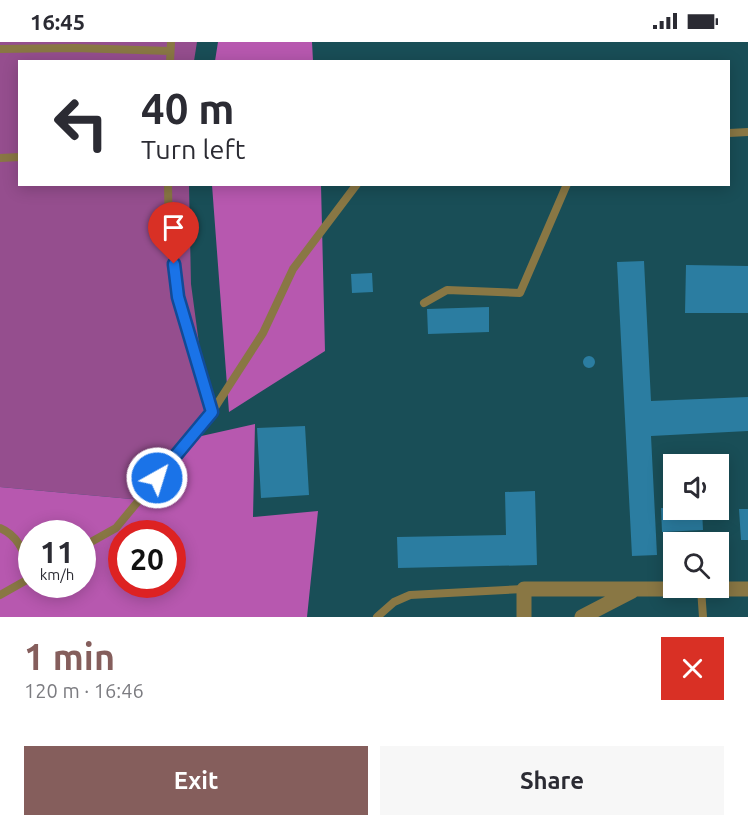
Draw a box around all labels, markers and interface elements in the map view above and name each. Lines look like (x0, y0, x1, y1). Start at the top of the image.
text: 16:45 (30, 9, 85, 34)
icon: left (42, 84, 120, 162)
text: 40 m (141, 85, 235, 132)
text: Turn left (141, 134, 245, 164)
pin (148, 202, 199, 264)
icon: arrive (157, 211, 190, 244)
position arrow (125, 446, 189, 510)
map controls (663, 454, 729, 598)
button: sound (663, 454, 729, 520)
speed limit sign: 20 (108, 520, 186, 598)
button: search (663, 532, 729, 598)
text: 11 (40, 535, 74, 569)
text: km/h (40, 566, 74, 583)
text: 1 min (24, 636, 115, 677)
button: close (661, 637, 724, 700)
text: 120 m · 16:46 (24, 679, 144, 702)
button: Exit (24, 746, 368, 815)
button: Share (380, 746, 724, 815)

